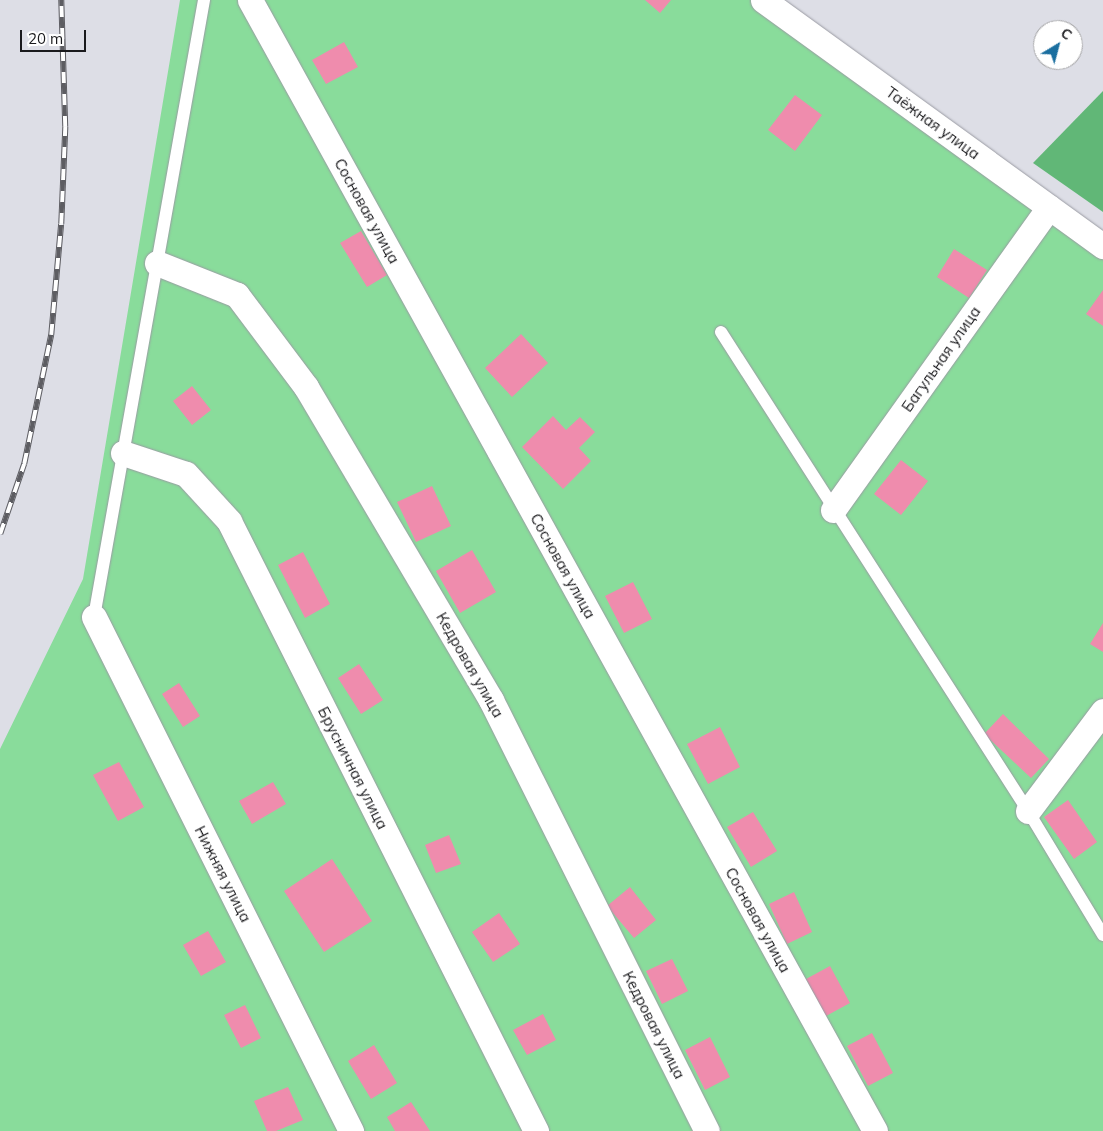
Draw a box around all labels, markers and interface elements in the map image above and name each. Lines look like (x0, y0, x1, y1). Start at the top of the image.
scale bar (22, 20, 89, 52)
north arrow (1033, 20, 1083, 70)
text: С (1057, 24, 1076, 44)
text: 20 m (28, 29, 63, 48)
street label: Таёжная улица (883, 83, 983, 163)
street label: Сосновая улица (331, 155, 403, 267)
street label: Багульная улица (898, 303, 984, 415)
street label: Сосновая улица (527, 510, 599, 622)
street label: Кедровая улица (433, 609, 507, 721)
street label: Брусничная улица (314, 704, 392, 832)
street label: Нижняя улица (191, 823, 255, 925)
street label: Сосновая улица (722, 864, 794, 976)
street label: Кедровая улица (619, 968, 689, 1082)

